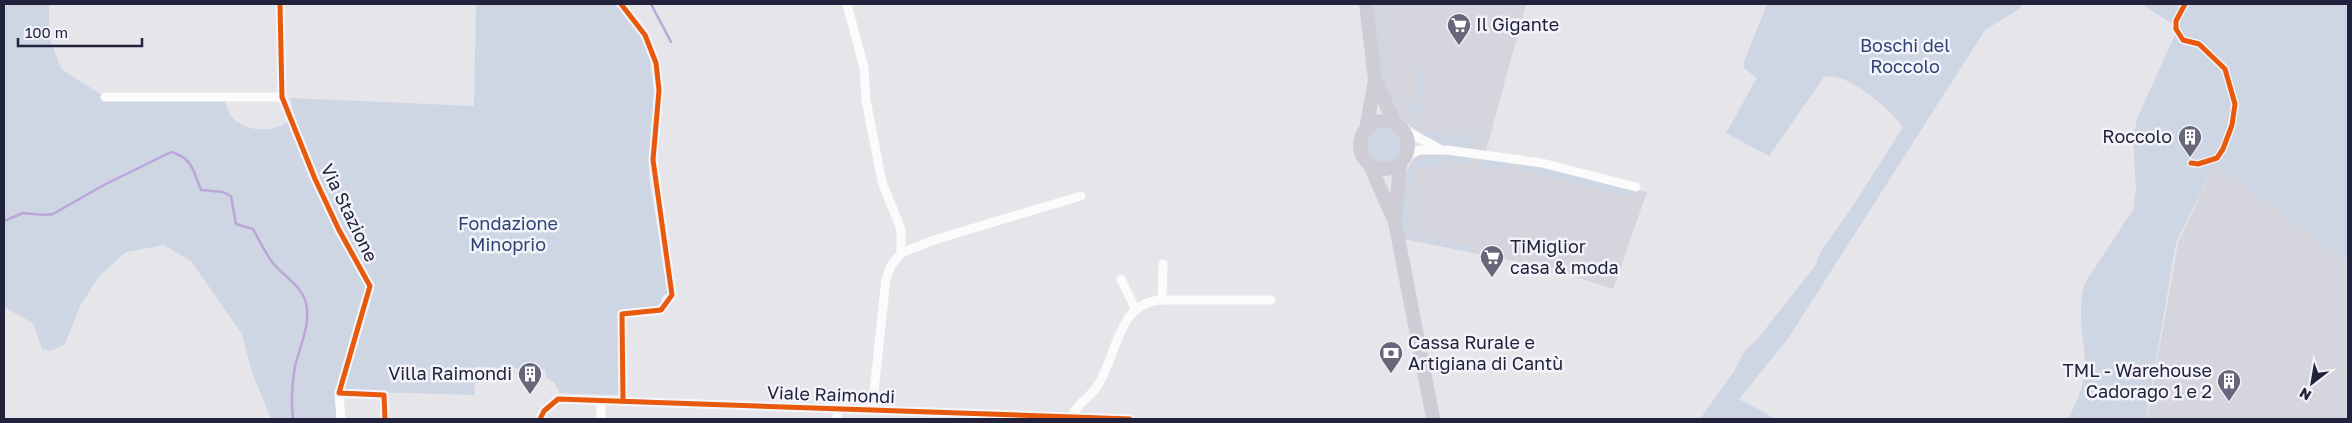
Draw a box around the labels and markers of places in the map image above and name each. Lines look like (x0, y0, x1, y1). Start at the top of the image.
supermarket icon: Il Gigante (1446, 12, 1472, 46)
place label: Il Gigante (1476, 13, 1559, 35)
building icon: Roccolo (2177, 124, 2203, 158)
place label: Roccolo (2102, 125, 2172, 147)
place label: TiMiglior casa & moda (1510, 235, 1619, 278)
supermarket icon: TiMiglior casa & moda (1479, 244, 1505, 278)
place label: Cassa Rurale e Artigiana di Cantù (1408, 331, 1563, 374)
bank icon: Cassa Rurale e Artigiana di Cantù (1378, 340, 1404, 374)
place label: TML - Warehouse Cadorago 1 e 2 (2063, 359, 2212, 402)
building icon: Villa Raimondi (517, 361, 543, 395)
place label: Villa Raimondi (388, 362, 512, 384)
building icon: TML - Warehouse Cadorago 1 e 2 (2216, 368, 2242, 402)

